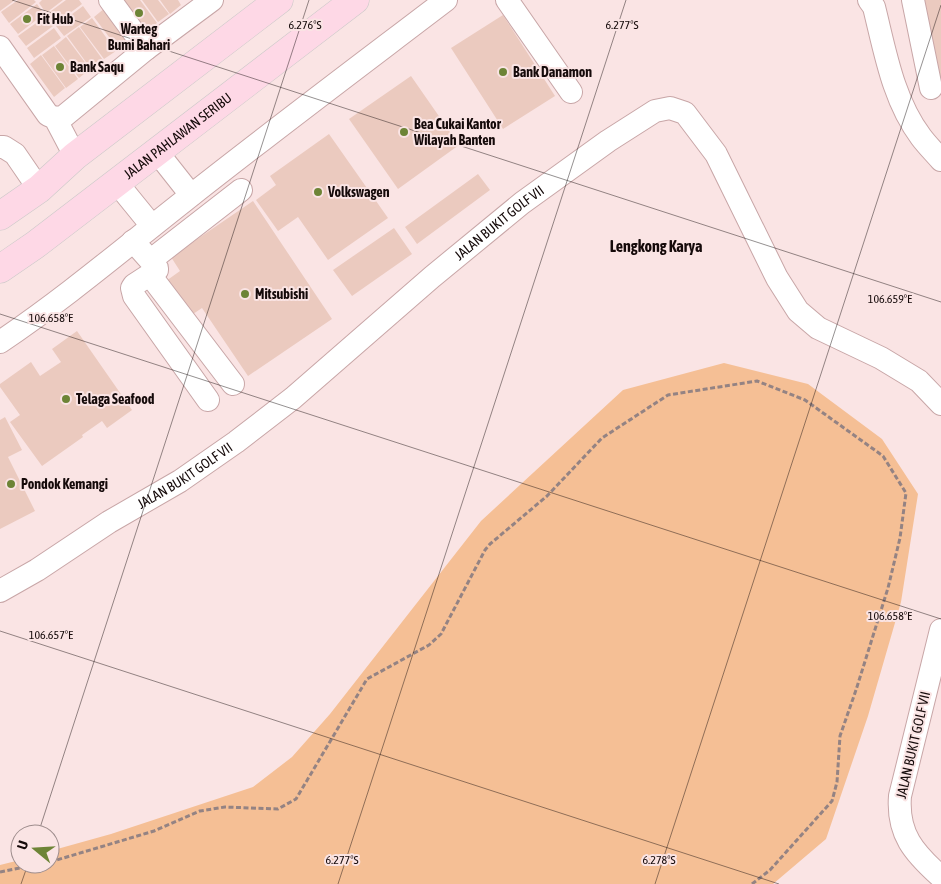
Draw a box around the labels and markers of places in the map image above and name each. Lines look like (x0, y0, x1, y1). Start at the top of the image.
marker: Warteg Bumi Bahari (133, 7, 145, 19)
place label: Fit Hub (37, 11, 74, 27)
marker: Fit Hub (21, 13, 33, 25)
place label: Warteg Bumi Bahari (108, 21, 170, 53)
place label: Bank Saqu (70, 59, 124, 75)
marker: Bank Saqu (54, 61, 66, 73)
place label: Bank Danamon (513, 64, 592, 80)
marker: Bank Danamon (497, 66, 509, 78)
place label: Bea Cukai Kantor Wilayah Banten (413, 116, 502, 148)
marker: Bea Cukai Kantor Wilayah Banten (398, 126, 410, 138)
place label: Volkswagen (327, 184, 390, 200)
marker: Volkswagen (312, 186, 324, 198)
place label: Mitsubishi (255, 286, 308, 302)
marker: Mitsubishi (239, 288, 251, 300)
place label: Telaga Seafood (76, 391, 155, 407)
marker: Telaga Seafood (60, 393, 72, 405)
place label: Pondok Kemangi (21, 476, 108, 492)
marker: Pondok Kemangi (5, 478, 17, 490)

